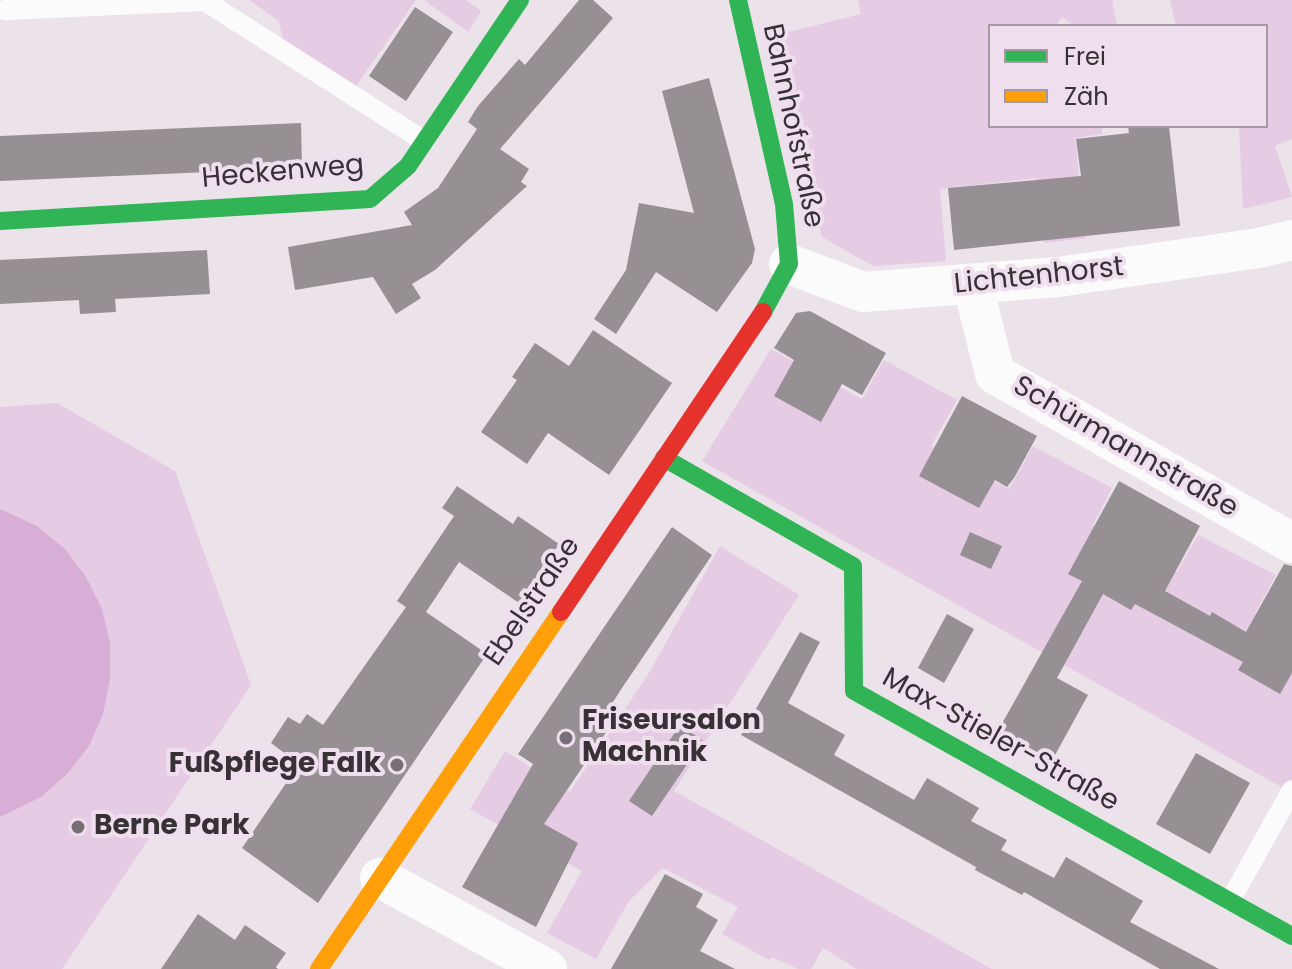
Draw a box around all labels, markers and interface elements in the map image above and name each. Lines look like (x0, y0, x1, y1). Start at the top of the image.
street label: Bahnhofstraße (754, 21, 830, 231)
legend (988, 24, 1268, 128)
text: Frei (1064, 40, 1106, 73)
text: Zäh (1064, 80, 1109, 113)
street label: Heckenweg (201, 149, 365, 197)
street label: Lichtenhorst (952, 251, 1126, 303)
street label: Schürmannstraße (1007, 370, 1243, 526)
street label: Ebelstraße (478, 531, 588, 673)
street label: Max-Stieler-Straße (876, 662, 1124, 820)
place label: Friseursalon Machnik (582, 705, 761, 771)
marker: Friseursalon Machnik (557, 729, 575, 747)
place label: Fußpflege Falk (169, 748, 381, 782)
marker: Fußpflege Falk (388, 756, 406, 774)
place label: Berne Park (94, 810, 250, 844)
marker: Berne Park (69, 818, 87, 836)

